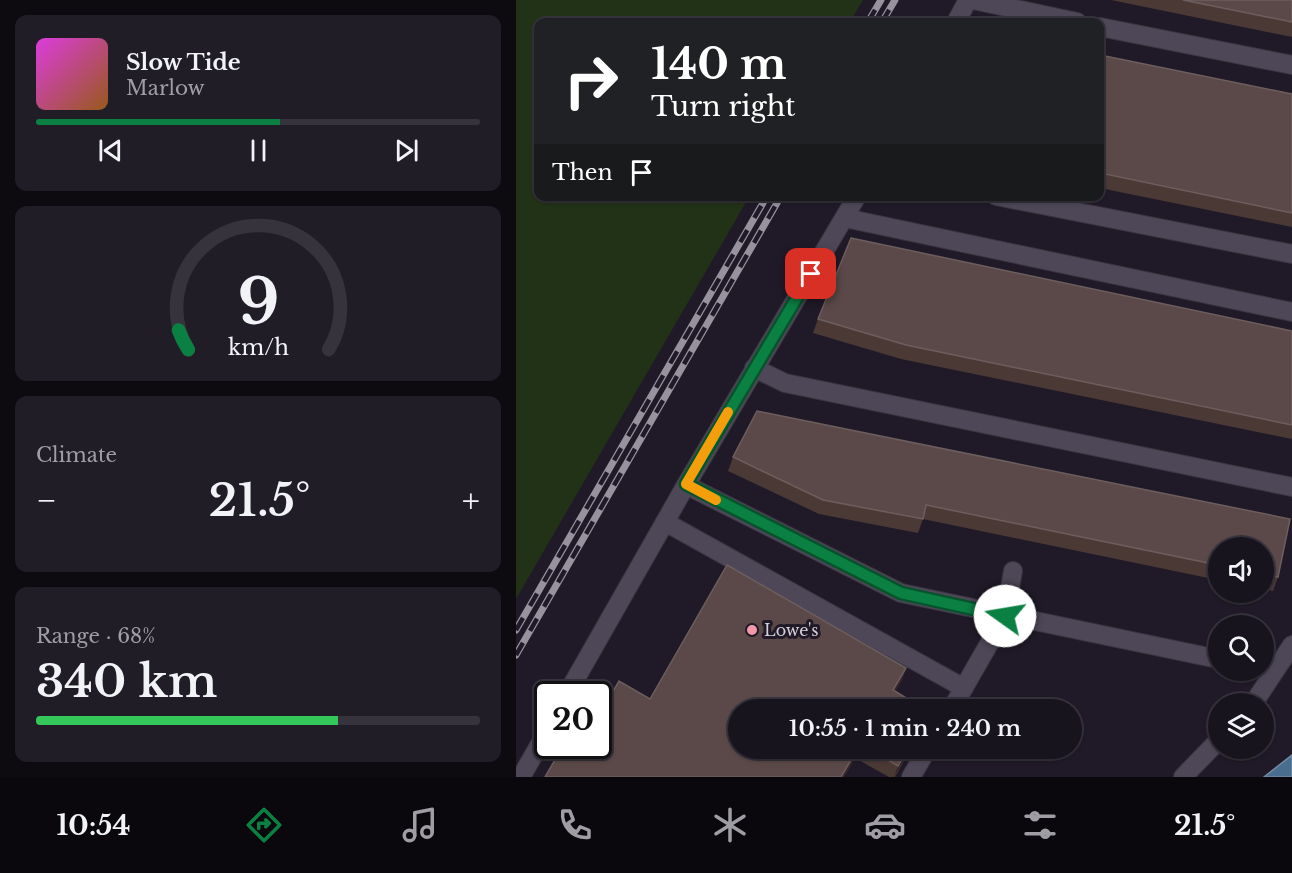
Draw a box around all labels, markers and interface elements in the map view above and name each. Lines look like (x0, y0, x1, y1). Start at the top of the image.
text: 140 m (651, 38, 787, 90)
icon: right (552, 42, 630, 120)
text: Slow Tide (126, 49, 241, 76)
text: Marlow (126, 76, 205, 100)
text: Turn right (651, 90, 795, 123)
icon: previous (94, 134, 127, 167)
icon: pause (242, 134, 275, 167)
icon: next (390, 134, 423, 167)
icon: arrive (625, 156, 658, 189)
text: Then (552, 159, 613, 186)
pin (785, 248, 836, 299)
icon: arrive (794, 257, 827, 290)
text: 9 (237, 263, 279, 341)
text: km/h (228, 335, 289, 362)
text: Climate (36, 443, 117, 467)
text: 21.5° (208, 472, 310, 528)
text: − (36, 480, 57, 521)
text: + (462, 480, 480, 521)
map controls (1208, 537, 1274, 759)
button: sound (1208, 537, 1274, 603)
position arrow (973, 584, 1037, 648)
button: search (1208, 615, 1274, 681)
place label: Lowe's (764, 620, 819, 640)
marker: Lowe's (745, 623, 759, 637)
text: Range · 68% (36, 624, 156, 648)
text: 340 km (36, 653, 217, 709)
speed limit sign: 20 (534, 681, 612, 759)
button: layers (1208, 693, 1274, 759)
text: 10:55 · 1 min · 240 m (789, 715, 1021, 742)
icon: directions (243, 804, 285, 846)
icon: music (399, 804, 441, 846)
icon: phone (554, 804, 596, 846)
icon: climate (709, 804, 751, 846)
icon: car (864, 804, 906, 846)
icon: filters (1019, 804, 1061, 846)
text: 10:54 (57, 809, 130, 842)
text: 21.5° (1174, 809, 1235, 842)

